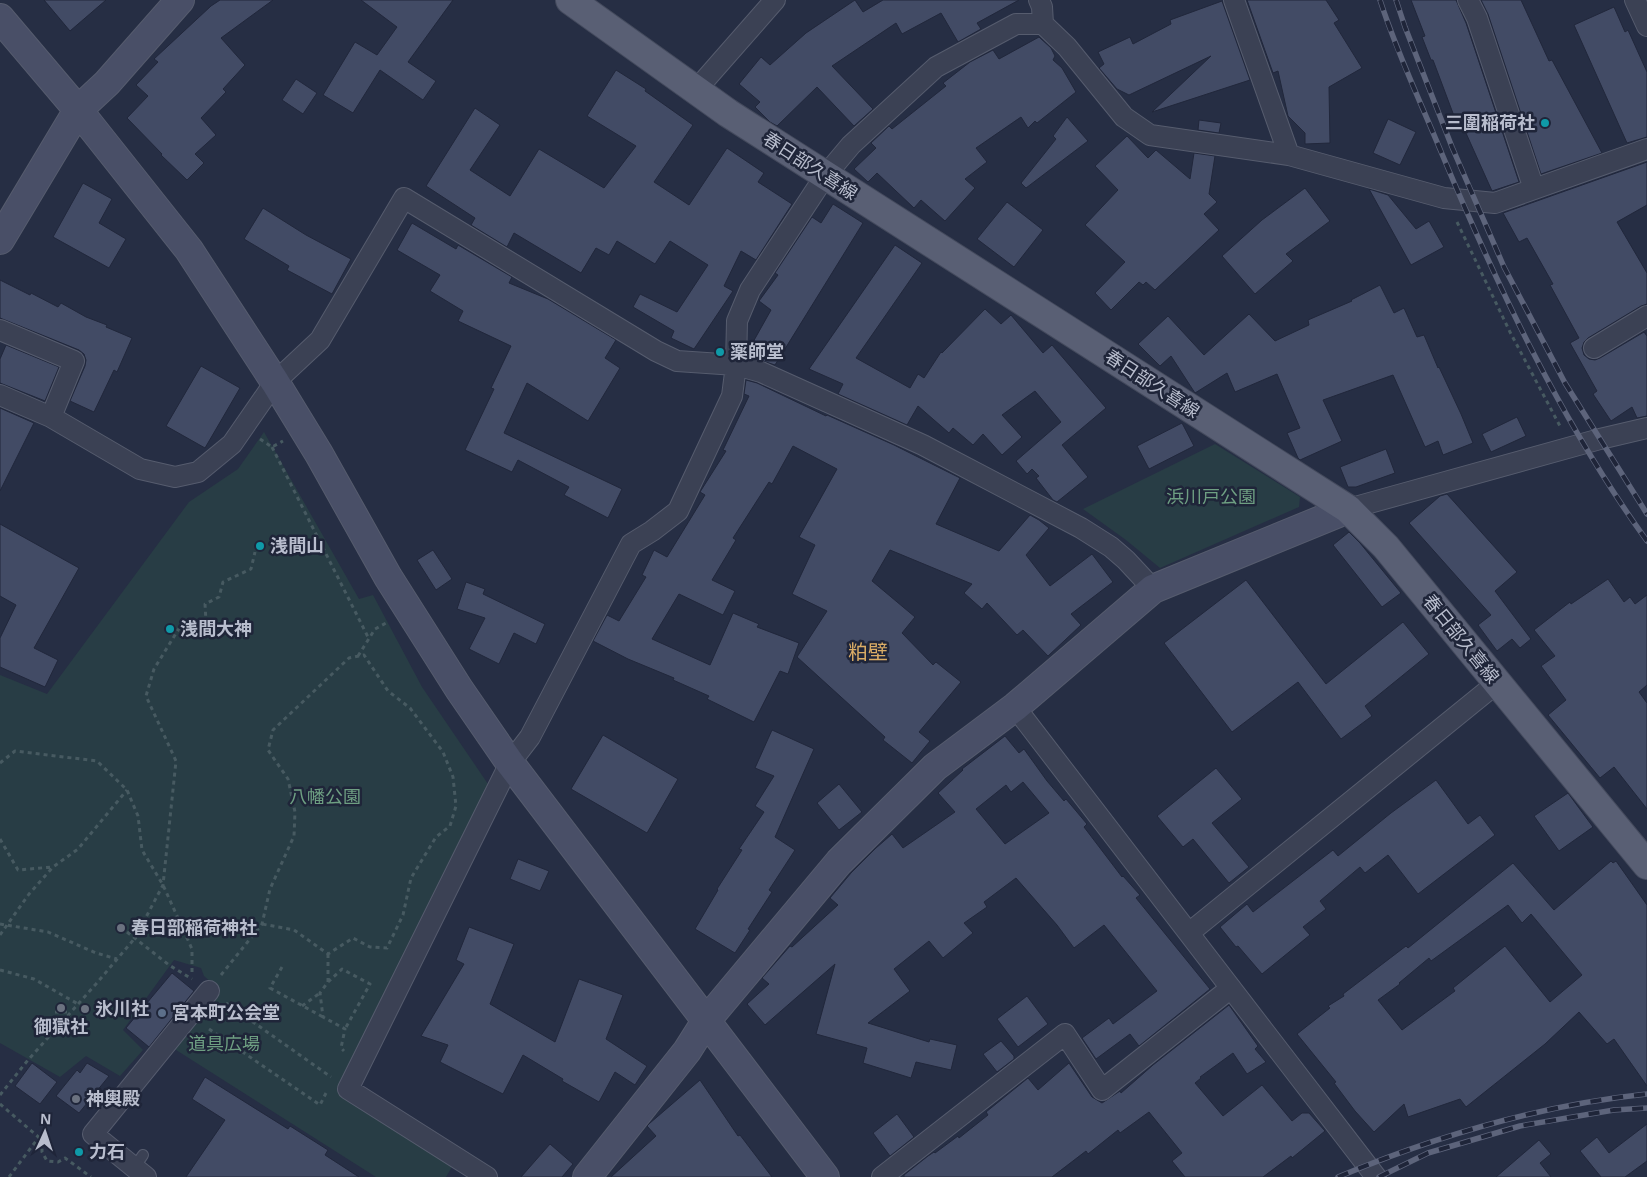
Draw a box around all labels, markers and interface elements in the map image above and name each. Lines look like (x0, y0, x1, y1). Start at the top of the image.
place label: 三圍稲荷社 (1445, 110, 1535, 134)
marker: 三圍稲荷社 (1539, 117, 1551, 129)
street label: 春日部久喜線 (759, 126, 862, 205)
place label: 薬師堂 (730, 339, 784, 363)
street label: 春日部久喜線 (1101, 344, 1204, 423)
marker: 薬師堂 (714, 346, 726, 358)
park label: 浜川戸公園 (1166, 484, 1256, 508)
place label: 浅間山 (270, 533, 324, 557)
marker: 浅間山 (254, 540, 266, 552)
street label: 春日部久喜線 (1418, 589, 1505, 688)
place label: 浅間大神 (180, 616, 252, 640)
marker: 浅間大神 (164, 623, 176, 635)
district label: 粕壁 (848, 638, 888, 665)
park label: 八幡公園 (289, 784, 361, 808)
place label: 春日部稲荷神社 (131, 915, 257, 939)
marker: 春日部稲荷神社 (115, 922, 127, 934)
place label: 氷川社 (95, 996, 149, 1020)
place label: 宮本町公会堂 (172, 1000, 280, 1024)
marker: 御獄社 (55, 1002, 67, 1014)
marker: 氷川社 (79, 1003, 91, 1015)
marker: 宮本町公会堂 (156, 1007, 168, 1019)
place label: 御獄社 (33, 1014, 88, 1038)
park label: 道具広場 (188, 1031, 260, 1055)
place label: 神輿殿 (86, 1086, 140, 1110)
marker: 神輿殿 (70, 1093, 82, 1105)
north arrow (20, 1107, 70, 1157)
text: N (40, 1109, 52, 1128)
place label: 力石 (89, 1139, 125, 1163)
marker: 力石 (73, 1146, 85, 1158)

